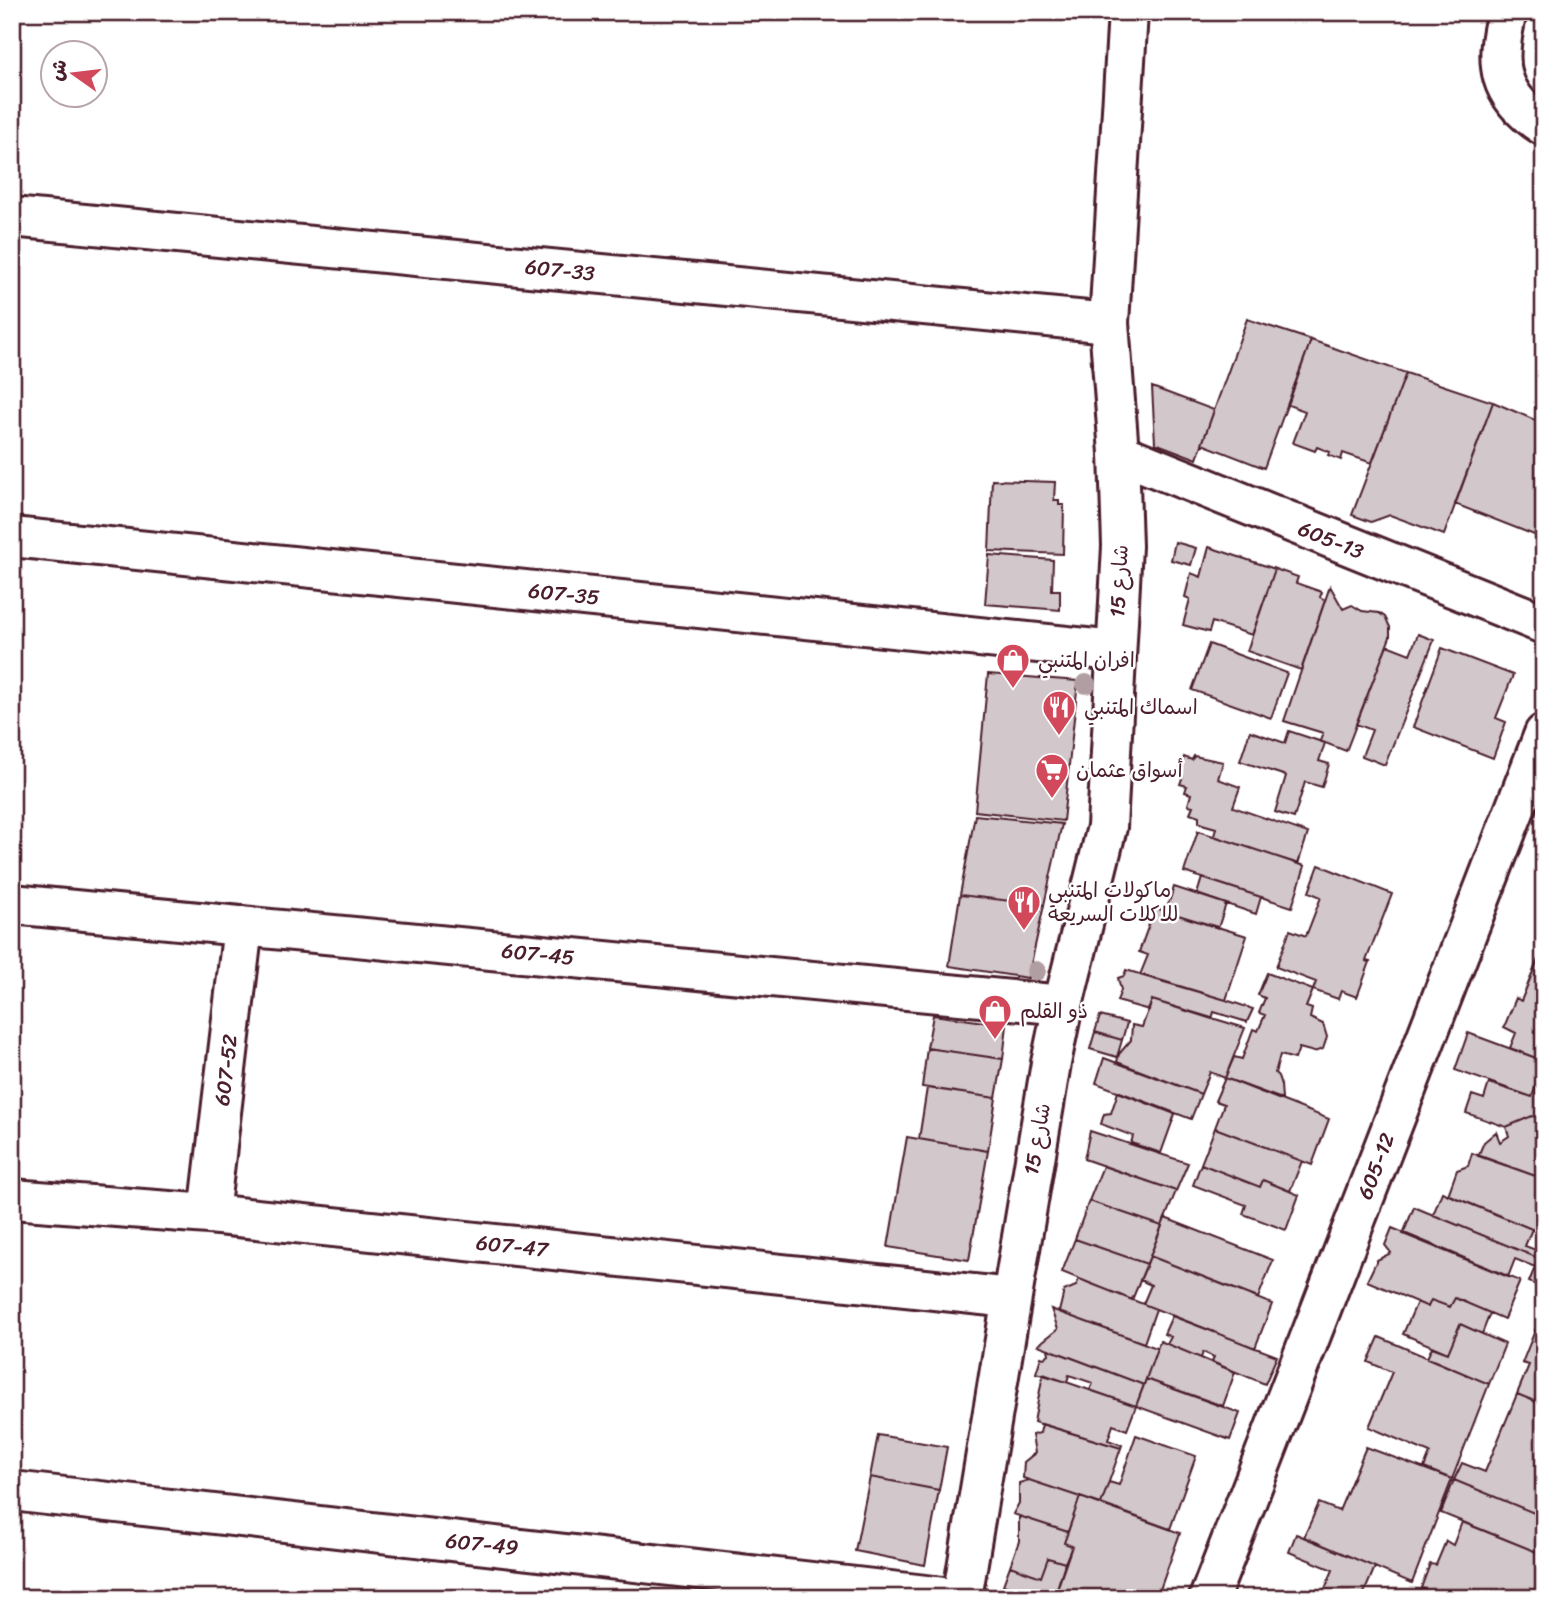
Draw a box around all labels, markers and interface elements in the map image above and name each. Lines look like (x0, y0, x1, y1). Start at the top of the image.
north arrow (38, 38, 108, 108)
text: ش (39, 56, 77, 84)
street label: 607-33 (523, 247, 597, 293)
street label: 605-13 (1292, 510, 1370, 571)
street label: شارع 15 (1098, 544, 1140, 618)
street label: 607-35 (527, 571, 602, 617)
shop icon: افران المتنبي (994, 641, 1032, 690)
place label: افران المتنبي (1038, 641, 1135, 679)
restaurant icon: اسماك المتنبي (1040, 688, 1078, 737)
place label: اسماك المتنبي (1084, 688, 1198, 726)
supermarket icon: أسواق عثمان (1033, 751, 1071, 800)
place label: أسواق عثمان (1076, 751, 1183, 789)
place label: ماكولات المتنبي للاكلات السريعة (1048, 871, 1179, 933)
restaurant icon: ماكولات المتنبي للاكلات السريعة (1005, 883, 1043, 932)
street label: 607-45 (500, 931, 576, 977)
shop icon: ذو القلم (976, 992, 1014, 1041)
place label: ذو القلم (1020, 992, 1088, 1030)
street label: 607-52 (203, 1032, 249, 1108)
street label: شارع 15 (1012, 1100, 1062, 1178)
street label: 605-12 (1346, 1127, 1406, 1205)
street label: 607-47 (474, 1223, 552, 1269)
street label: 607-49 (444, 1521, 520, 1567)

